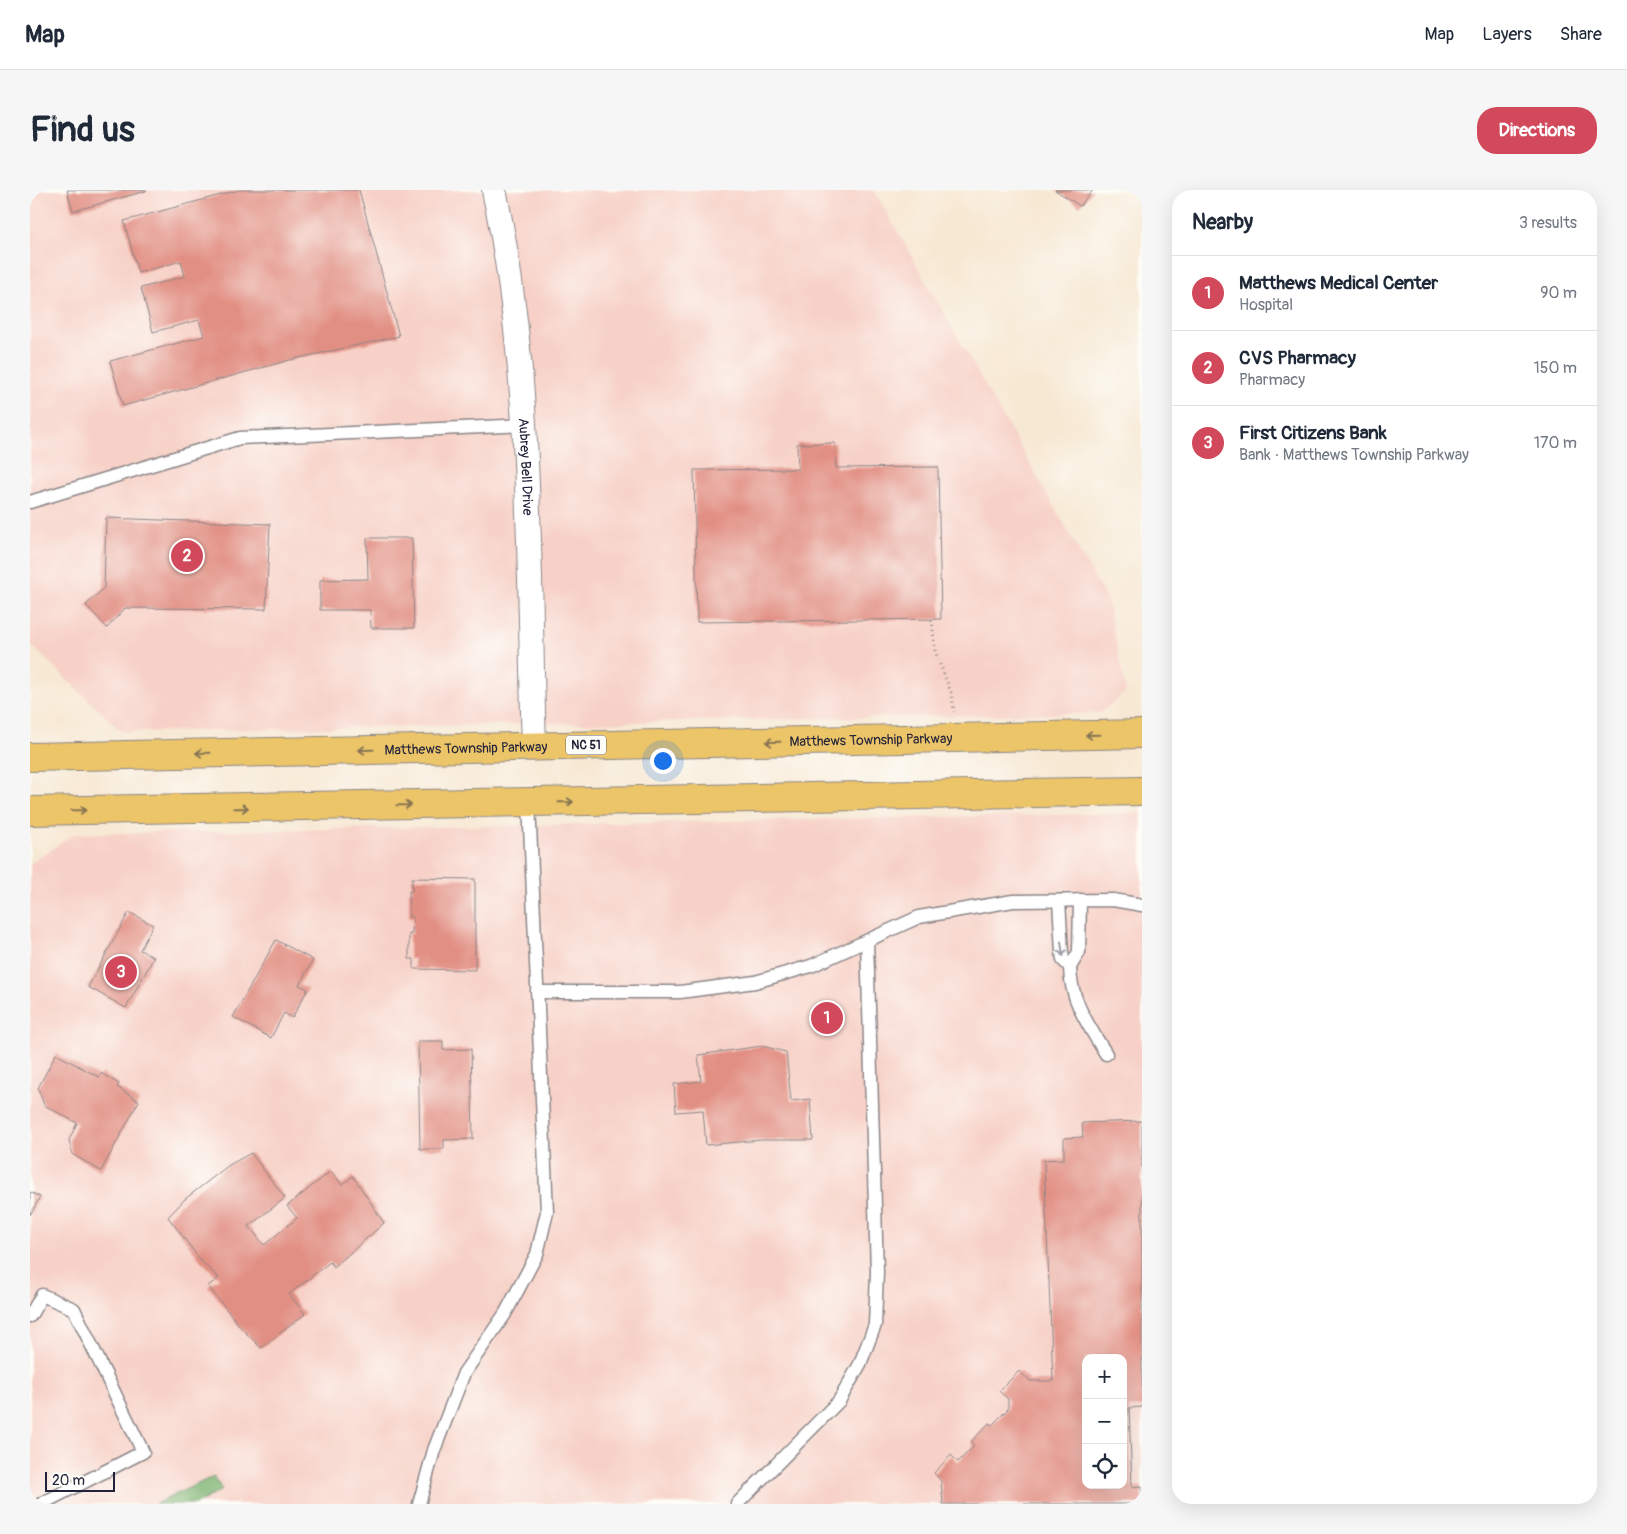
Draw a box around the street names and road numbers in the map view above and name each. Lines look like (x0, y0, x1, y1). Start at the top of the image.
street label: Aubrey Bell Drive (515, 418, 536, 516)
street label: Matthews Township Parkway (789, 730, 953, 750)
road number: NC 51 (566, 736, 606, 754)
street label: Matthews Township Parkway (384, 738, 548, 759)

